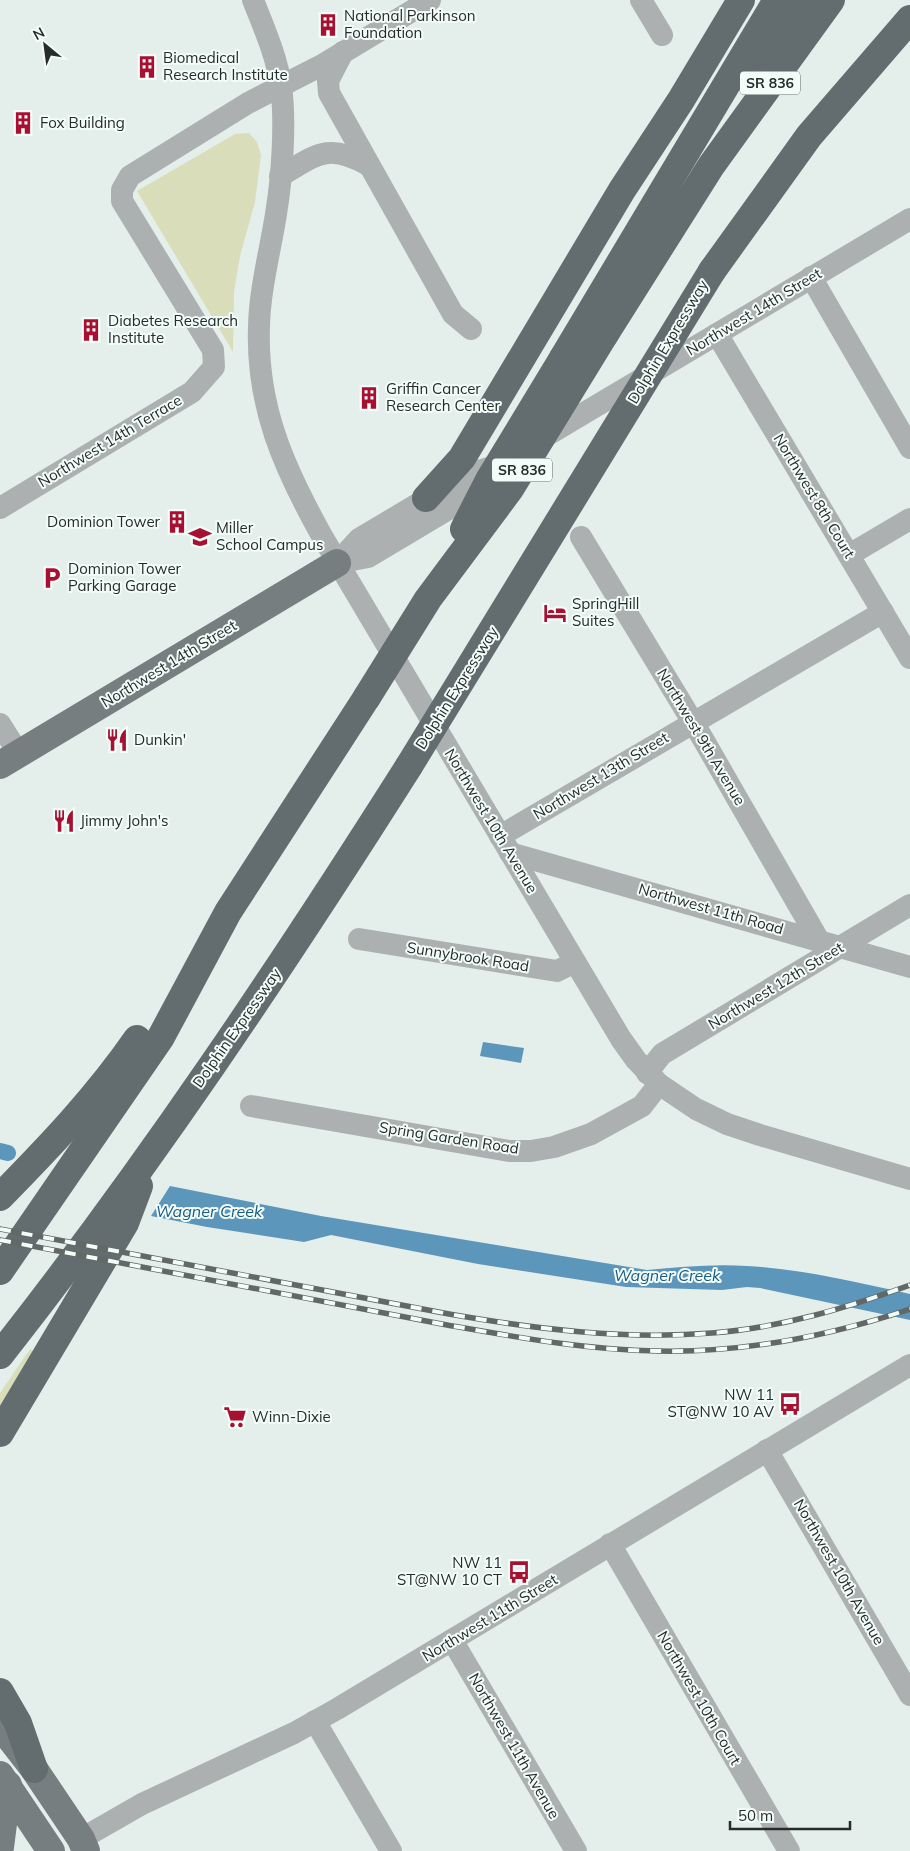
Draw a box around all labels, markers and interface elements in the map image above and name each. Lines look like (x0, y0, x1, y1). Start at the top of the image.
place label: National Parkinson Foundation (344, 6, 476, 42)
building icon: National Parkinson Foundation (315, 12, 341, 38)
north arrow (20, 20, 70, 70)
text: N (30, 23, 48, 44)
place label: Biomedical Research Institute (163, 48, 288, 84)
building icon: Biomedical Research Institute (134, 54, 160, 80)
road number: SR 836 (740, 72, 800, 95)
building icon: Fox Building (10, 110, 36, 136)
place label: Fox Building (40, 113, 125, 132)
street label: Northwest 14th Street (683, 264, 825, 360)
street label: Dolphin Expressway (623, 276, 712, 407)
place label: Diabetes Research Institute (108, 311, 238, 347)
building icon: Diabetes Research Institute (78, 317, 104, 343)
place label: Griffin Cancer Research Center (386, 379, 500, 415)
building icon: Griffin Cancer Research Center (356, 385, 382, 411)
street label: Northwest 14th Terrace (34, 390, 185, 491)
street label: Northwest 8th Court (770, 430, 859, 562)
road number: SR 836 (492, 458, 552, 482)
building icon: Dominion Tower (164, 509, 190, 535)
place label: Dominion Tower (47, 512, 161, 531)
place label: Miller School Campus (216, 518, 323, 554)
school or university icon: Miller School Campus (187, 524, 213, 550)
place label: Dominion Tower Parking Garage (68, 559, 182, 595)
parking icon: Dominion Tower Parking Garage (39, 565, 65, 591)
place label: SpringHill Suites (572, 594, 639, 630)
hotel icon: SpringHill Suites (542, 600, 568, 626)
street label: Northwest 14th Street (98, 616, 240, 712)
street label: Dolphin Expressway (411, 623, 502, 753)
street label: Northwest 9th Avenue (653, 665, 750, 809)
restaurant icon: Dunkin' (104, 727, 130, 753)
street label: Northwest 13th Street (530, 728, 672, 824)
place label: Dunkin' (134, 730, 186, 749)
street label: Northwest 10th Avenue (441, 745, 542, 897)
restaurant icon: Jimmy John's (51, 808, 77, 834)
place label: Jimmy John's (80, 811, 169, 830)
street label: Northwest 11th Road (636, 879, 786, 938)
street label: Sunnybrook Road (406, 937, 530, 976)
street label: Northwest 12th Street (705, 938, 847, 1034)
street label: Dolphin Expressway (188, 964, 285, 1091)
street label: Spring Garden Road (378, 1117, 520, 1158)
water label: Wagner Creek (156, 1201, 263, 1221)
water label: Wagner Creek (614, 1265, 721, 1285)
place label: NW 11 ST@NW 10 AV (668, 1385, 775, 1421)
bus stop icon: NW 11 ST@NW 10 AV (777, 1391, 803, 1417)
supermarket icon: Winn-Dixie (222, 1404, 248, 1430)
place label: Winn-Dixie (252, 1407, 331, 1426)
street label: Northwest 10th Avenue (790, 1495, 889, 1648)
place label: NW 11 ST@NW 10 CT (397, 1553, 502, 1589)
bus stop icon: NW 11 ST@NW 10 CT (506, 1559, 532, 1585)
street label: Northwest 11th Street (419, 1570, 561, 1666)
street label: Northwest 10th Court (653, 1628, 745, 1768)
street label: Northwest 11th Avenue (465, 1669, 564, 1822)
scale bar (730, 1798, 850, 1830)
text: 50 m (738, 1806, 773, 1825)

